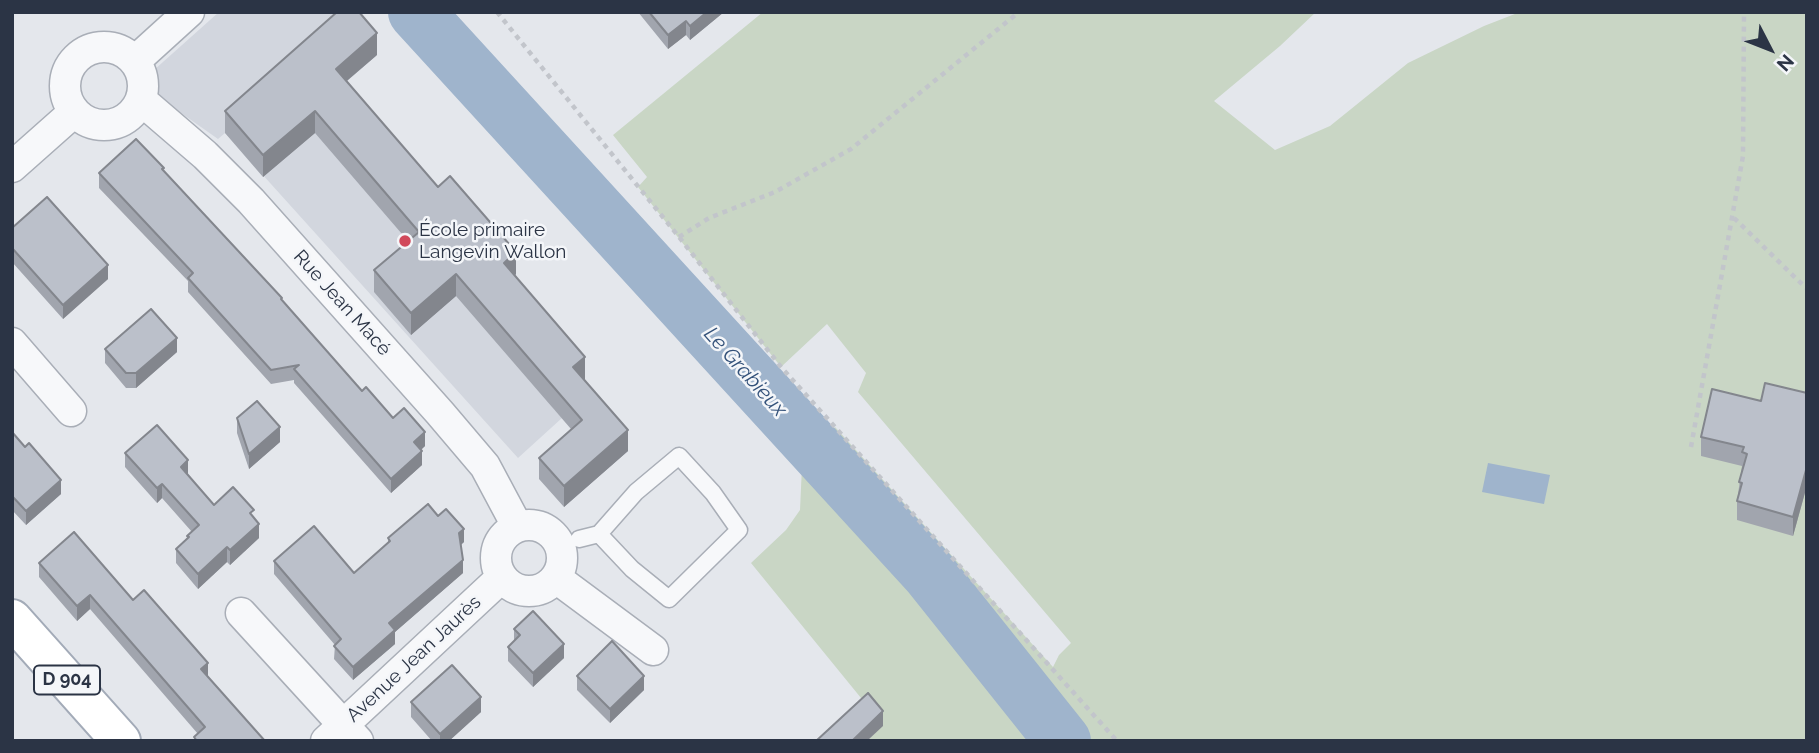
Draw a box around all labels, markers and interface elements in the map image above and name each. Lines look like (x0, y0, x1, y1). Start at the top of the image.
north arrow (1735, 14, 1805, 84)
text: N (1773, 50, 1799, 76)
place label: École primaire Langevin Wallon (419, 219, 566, 263)
marker: École primaire Langevin Wallon (397, 233, 413, 249)
street label: Rue Jean Macé (289, 245, 395, 361)
water label: Le Grabieux (698, 322, 792, 422)
street label: Avenue Jean Jaurès (342, 591, 486, 727)
road number: D 904 (34, 666, 100, 694)

